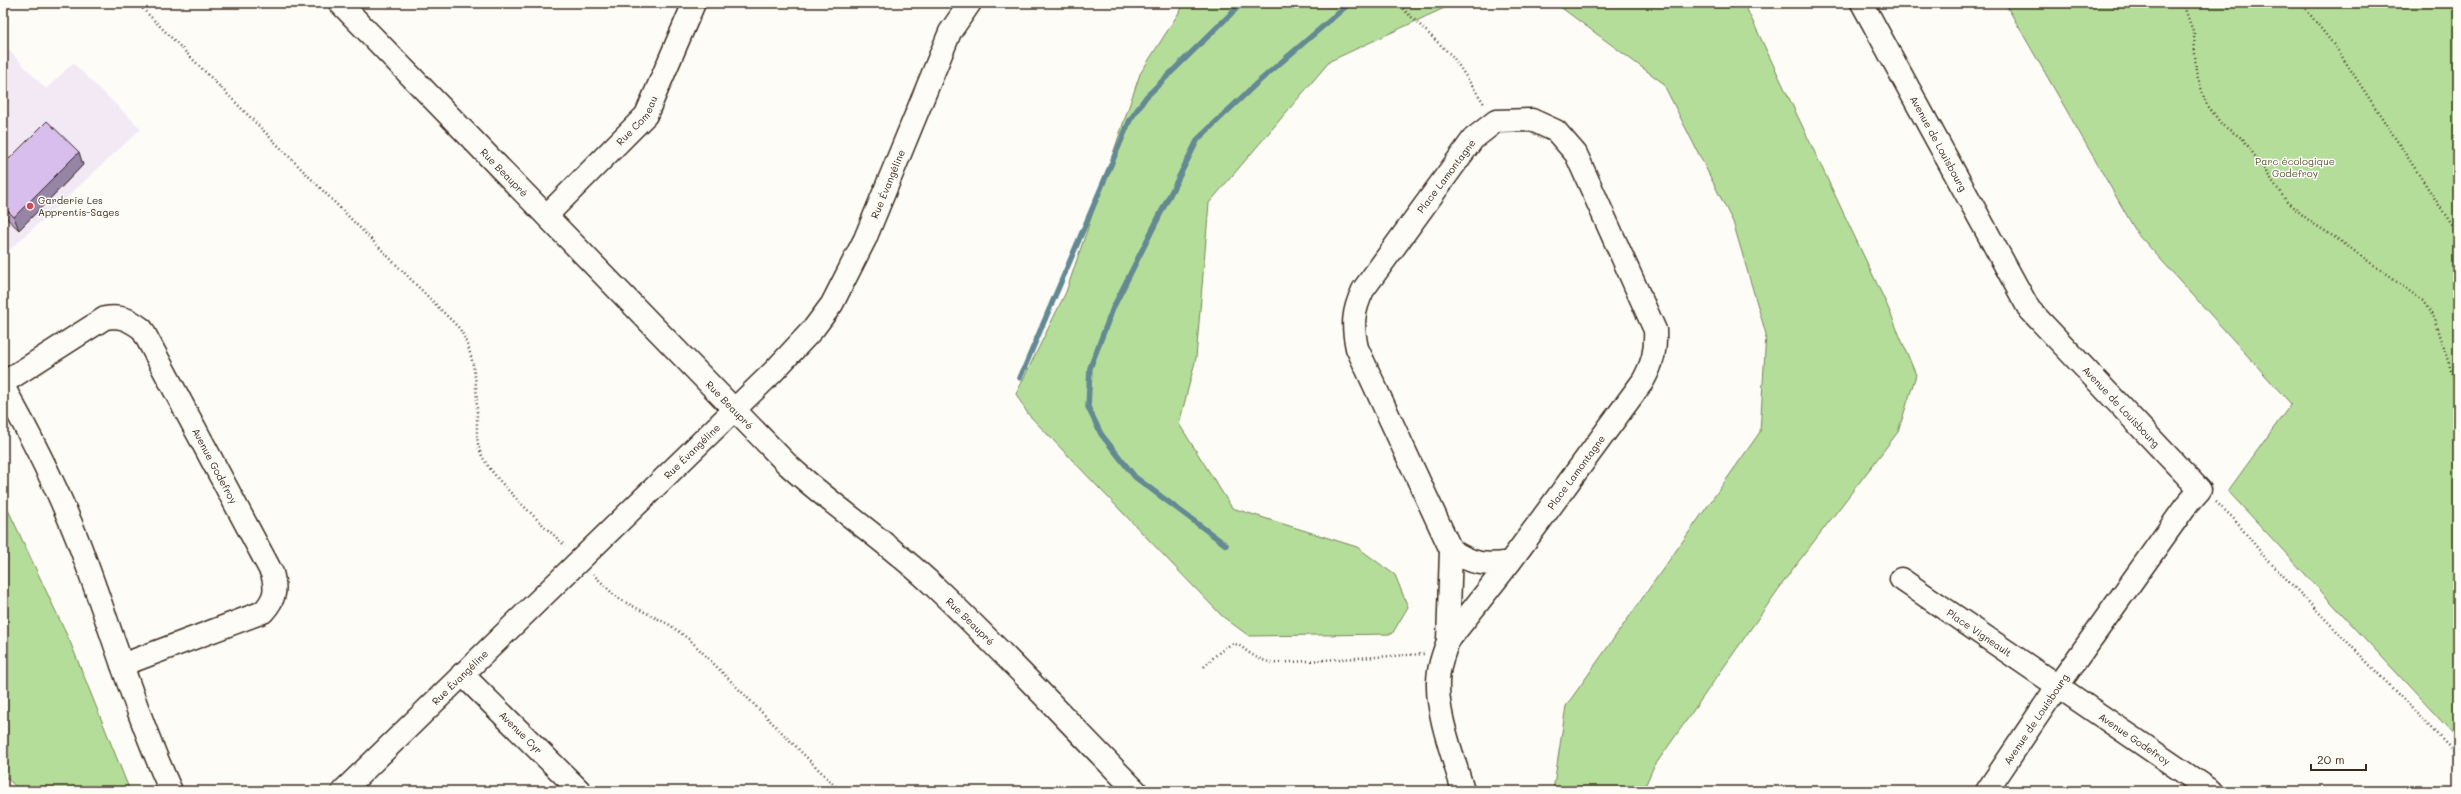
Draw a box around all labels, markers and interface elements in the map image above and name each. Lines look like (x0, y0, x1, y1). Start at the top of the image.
street label: Rue Comeau (613, 93, 660, 148)
street label: Avenue de Louisbourg (1907, 93, 1970, 194)
street label: Place Lamontagne (1414, 136, 1478, 216)
street label: Rue Beaupré (477, 145, 531, 200)
street label: Rue Évangéline (867, 147, 908, 221)
park label: Parc écologique Godefroy (2255, 154, 2335, 180)
place label: Garderie Les Apprentis-Sages (38, 193, 119, 219)
marker: Garderie Les Apprentis-Sages (25, 201, 35, 211)
street label: Avenue de Louisbourg (2080, 363, 2163, 450)
street label: Rue Beaupré (703, 378, 757, 432)
street label: Rue Évangéline (661, 420, 723, 482)
street label: Avenue Godefroy (189, 426, 241, 506)
street label: Place Lamontagne (1544, 432, 1608, 512)
street label: Rue Beaupré (943, 594, 998, 648)
street label: Place Vigneault (1944, 605, 2015, 660)
street label: Rue Évangéline (429, 647, 491, 708)
street label: Avenue de Louisbourg (2000, 671, 2072, 767)
street label: Avenue Cyr (496, 708, 545, 757)
street label: Avenue Godefroy (2096, 709, 2173, 768)
scale bar (2311, 746, 2366, 772)
text: 20 m (2317, 751, 2345, 767)

